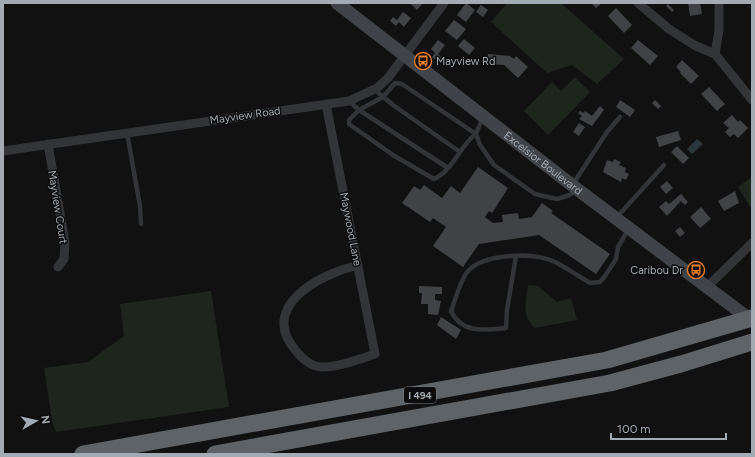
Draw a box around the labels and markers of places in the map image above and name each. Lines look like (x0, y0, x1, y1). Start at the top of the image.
bus stop icon: Mayview Rd (413, 51, 433, 71)
place label: Mayview Rd (436, 55, 495, 68)
bus stop icon: Caribou Dr (686, 260, 706, 280)
place label: Caribou Dr (630, 264, 683, 277)

